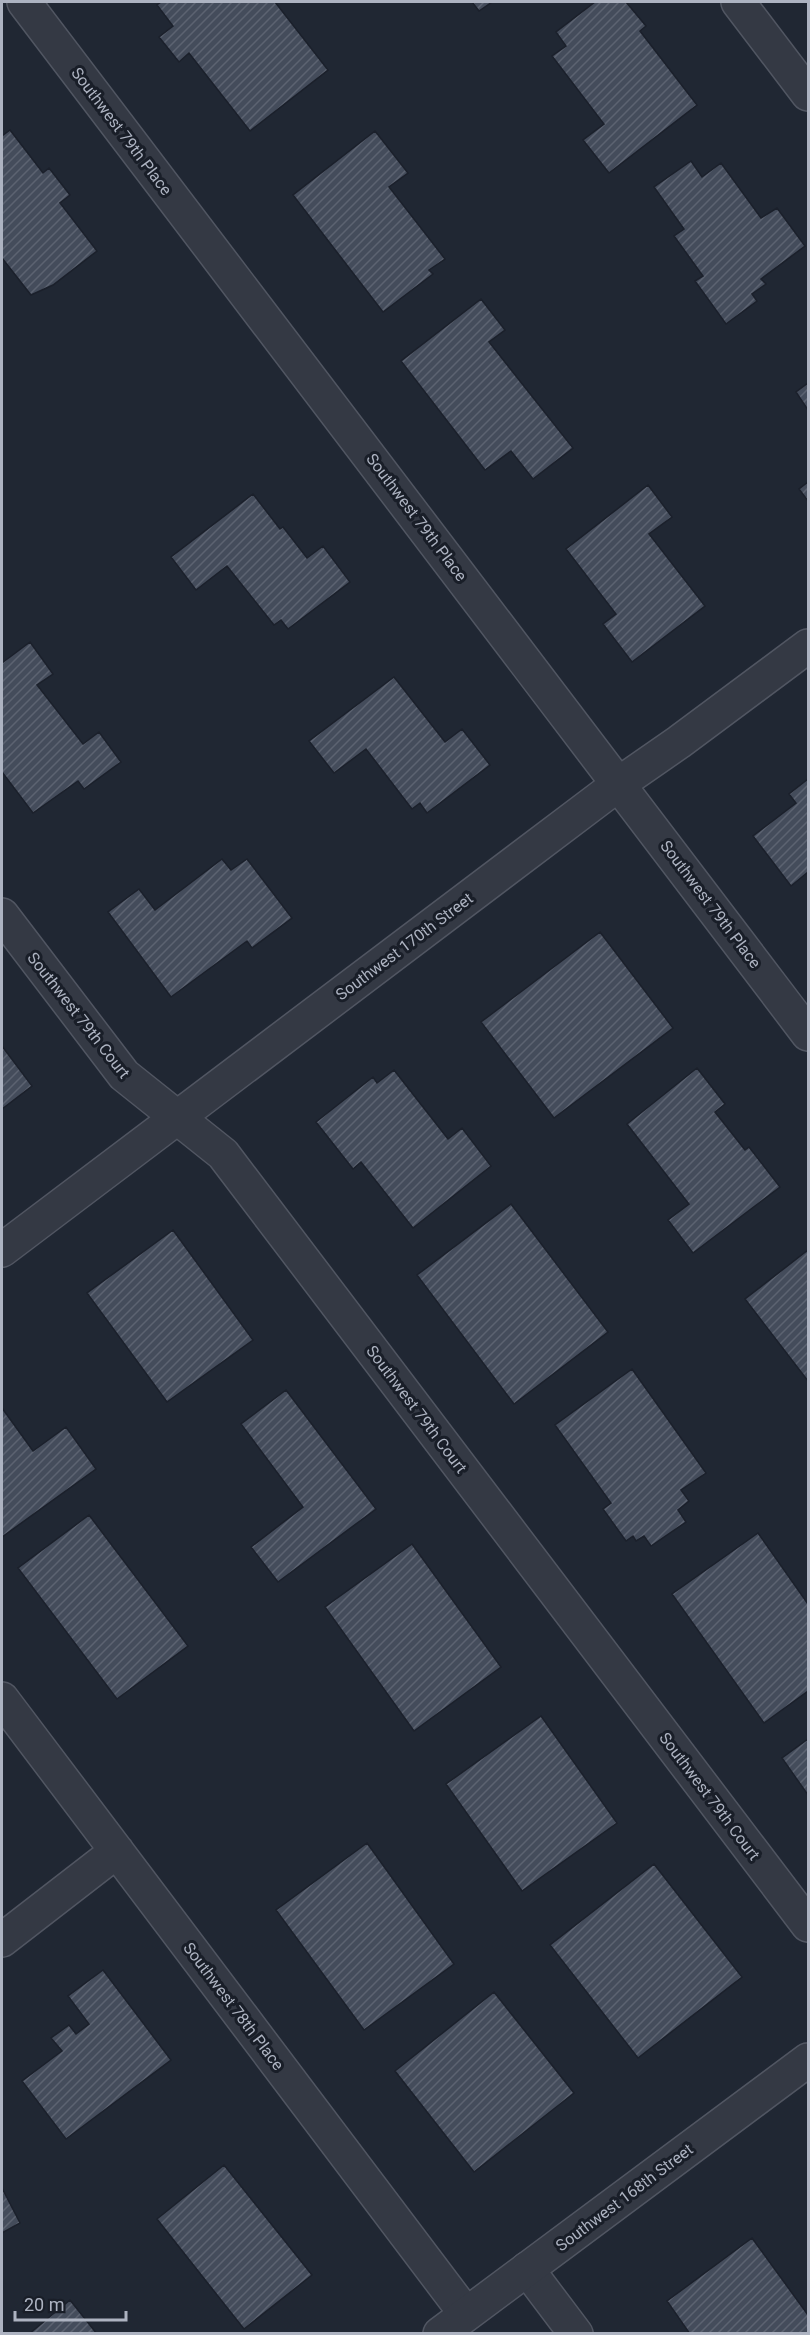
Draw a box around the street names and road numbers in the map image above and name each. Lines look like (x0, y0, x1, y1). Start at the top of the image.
street label: Southwest 79th Place (67, 64, 176, 199)
street label: Southwest 79th Place (362, 450, 471, 585)
street label: Southwest 79th Place (656, 837, 765, 972)
street label: Southwest 170th Street (332, 889, 477, 1004)
street label: Southwest 79th Court (23, 948, 134, 1082)
street label: Southwest 79th Court (362, 1342, 471, 1477)
street label: Southwest 79th Court (655, 1729, 764, 1864)
street label: Southwest 78th Place (179, 1939, 288, 2074)
street label: Southwest 168th Street (552, 2140, 697, 2255)

